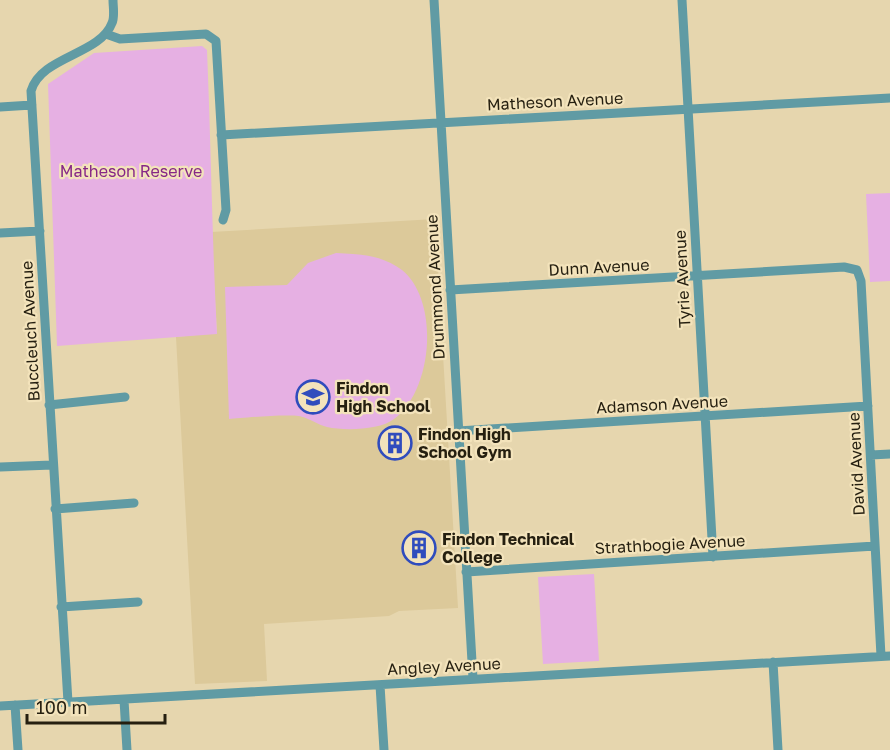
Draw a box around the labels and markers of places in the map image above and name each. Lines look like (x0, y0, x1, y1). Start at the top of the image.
place label: Findon High School (336, 378, 431, 416)
school or university icon: Findon High School (295, 379, 331, 415)
place label: Findon High School Gym (418, 424, 512, 462)
building icon: Findon High School Gym (377, 425, 413, 461)
place label: Findon Technical College (442, 529, 575, 567)
building icon: Findon Technical College (401, 530, 437, 566)

